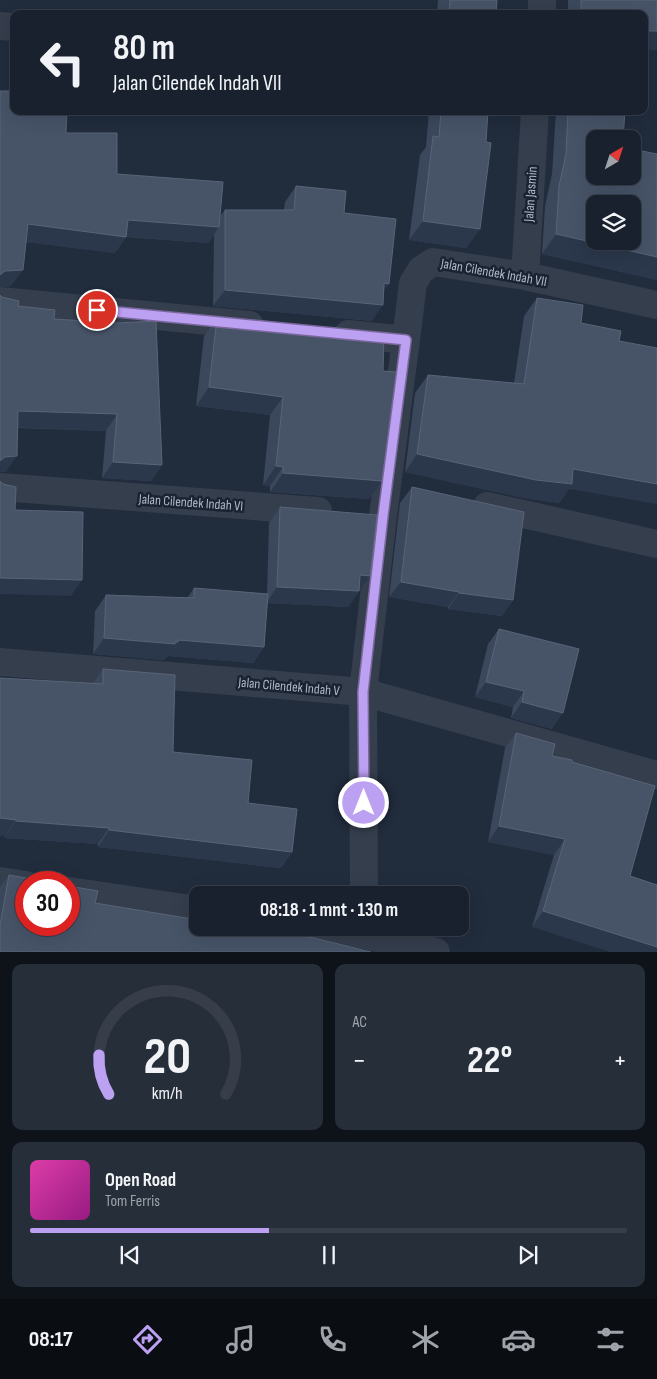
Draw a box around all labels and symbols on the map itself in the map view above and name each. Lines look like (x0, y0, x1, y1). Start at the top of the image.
north arrow (586, 130, 641, 185)
street label: Jalan Jasmin (520, 166, 541, 223)
street label: Jalan Cilendek Indah VII (439, 255, 548, 290)
pin (76, 289, 118, 331)
street label: Jalan Cilendek Indah VI (137, 490, 244, 515)
street label: Jalan Cilendek Indah V (237, 674, 341, 699)
position arrow (337, 776, 389, 828)
speed limit sign: 30 (15, 871, 80, 936)

